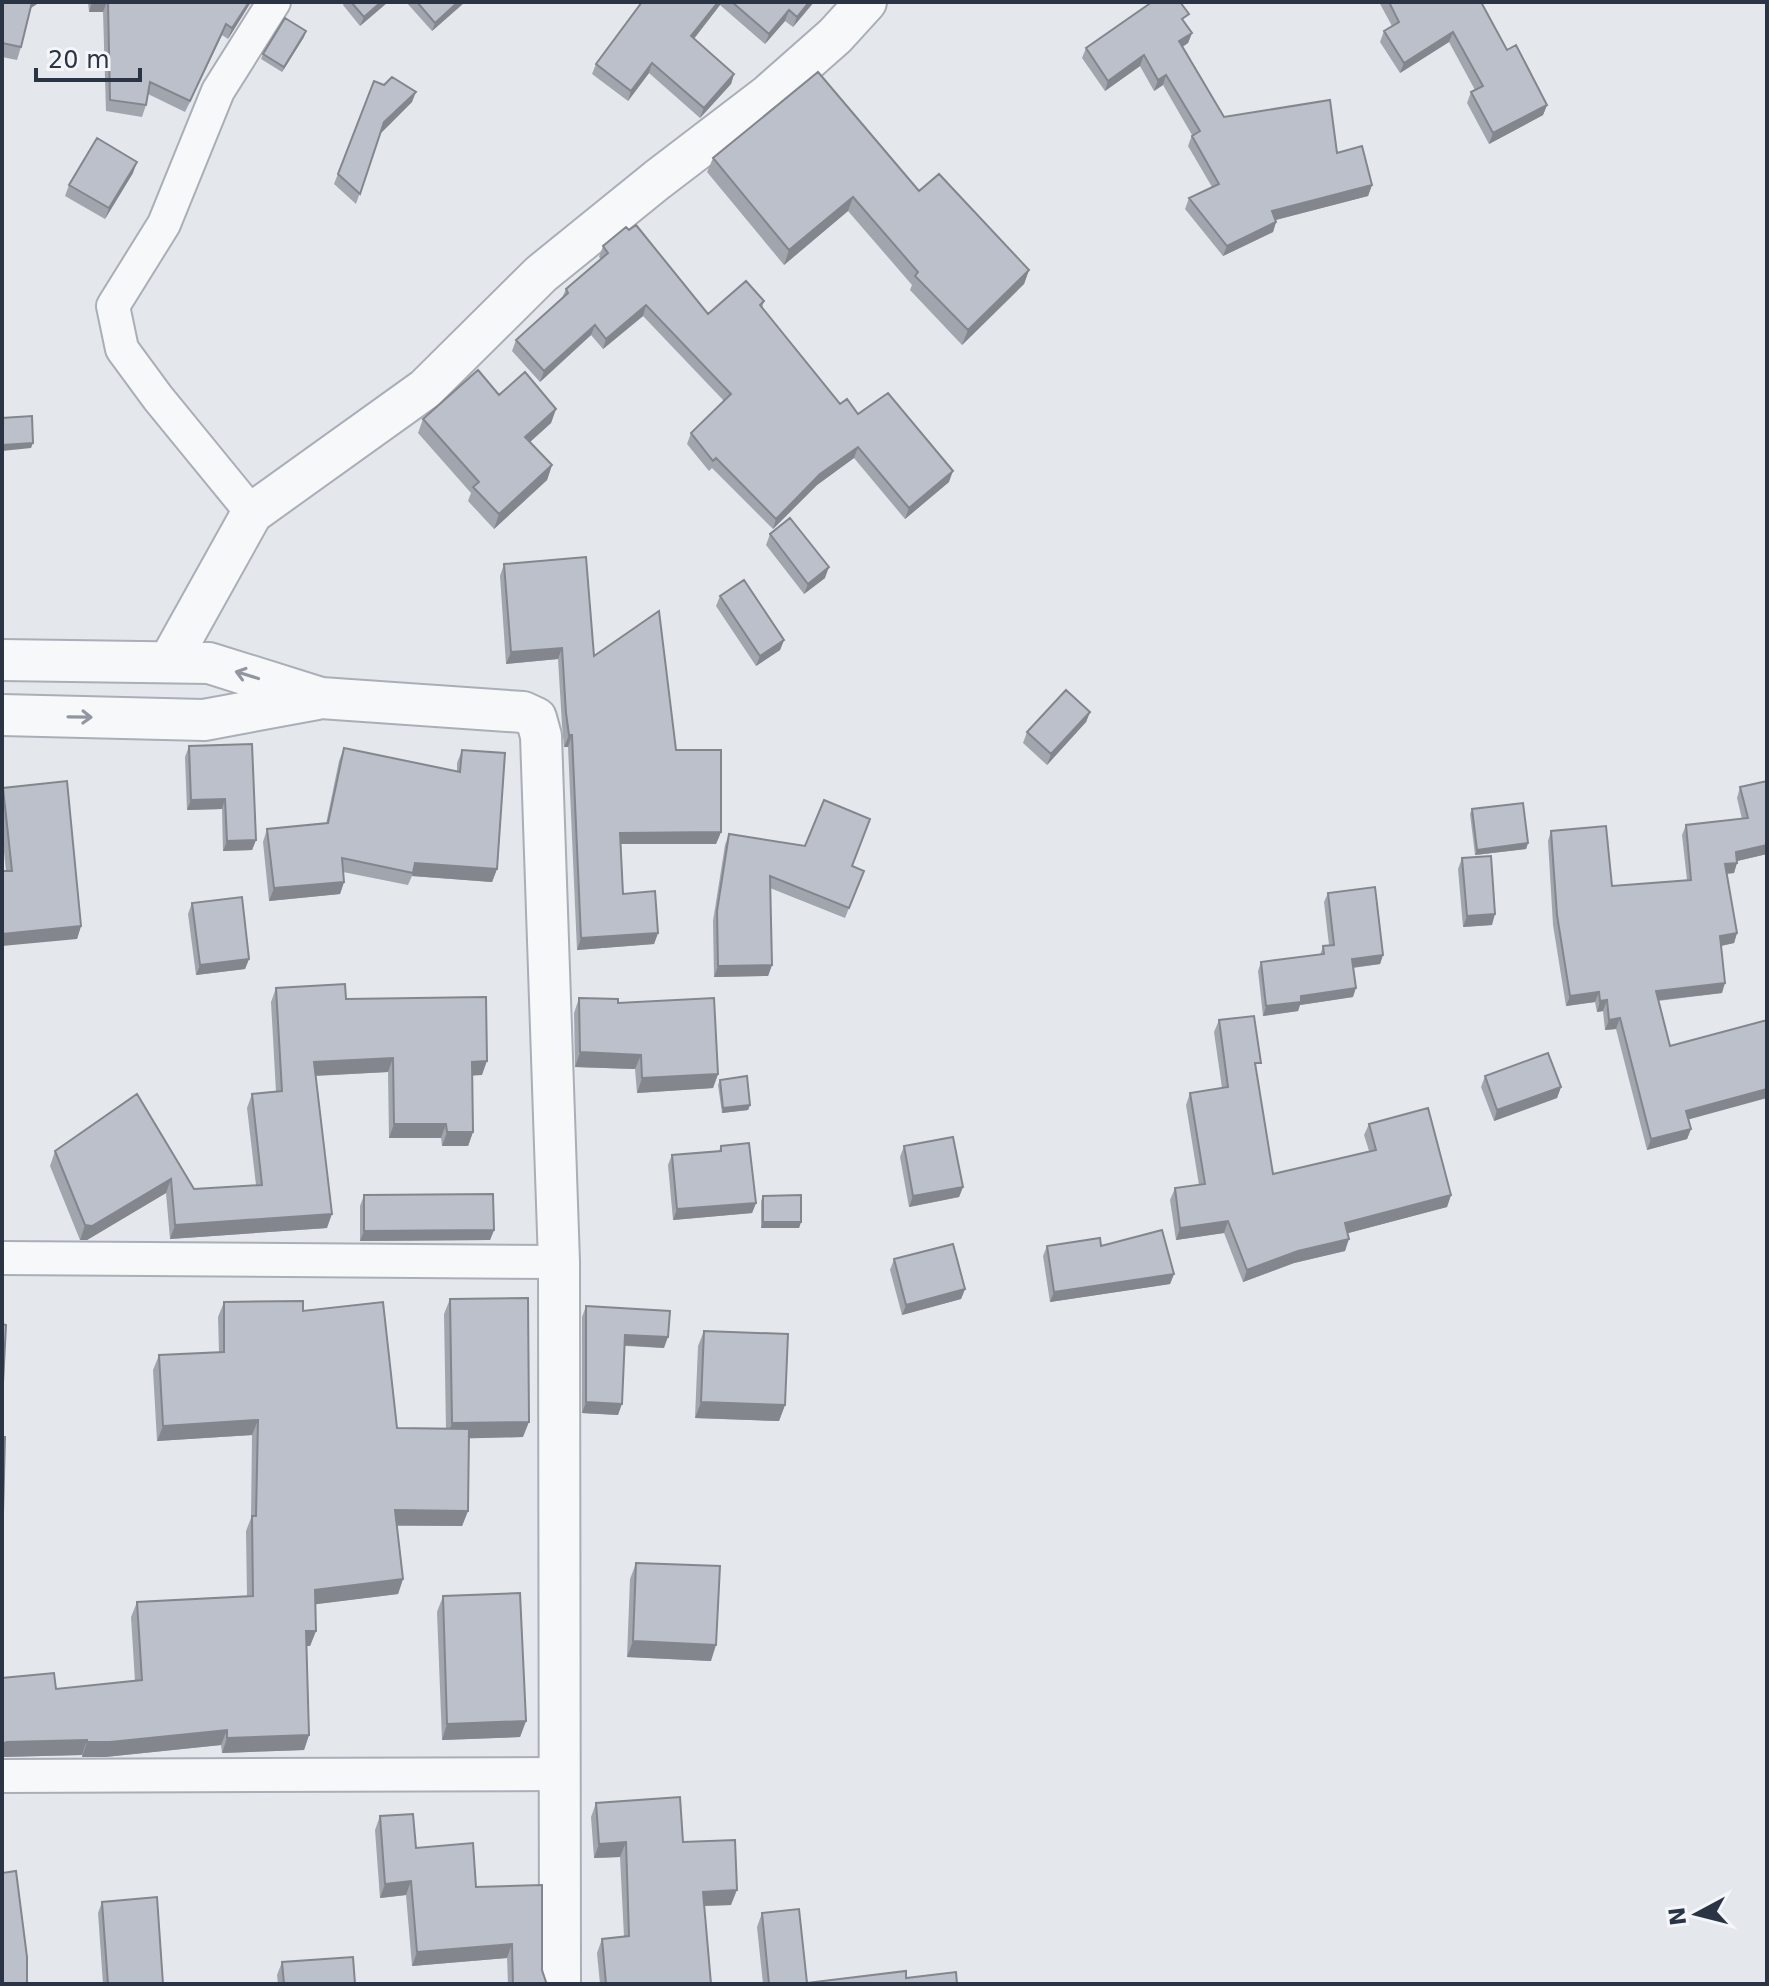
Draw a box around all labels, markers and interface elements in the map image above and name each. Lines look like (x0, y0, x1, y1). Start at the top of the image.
scale bar (36, 32, 140, 82)
text: 20 m (48, 46, 110, 74)
one-way arrow (235, 667, 260, 681)
one-way arrow (66, 710, 93, 725)
north arrow (1657, 1874, 1737, 1954)
text: N (1664, 1906, 1691, 1927)

